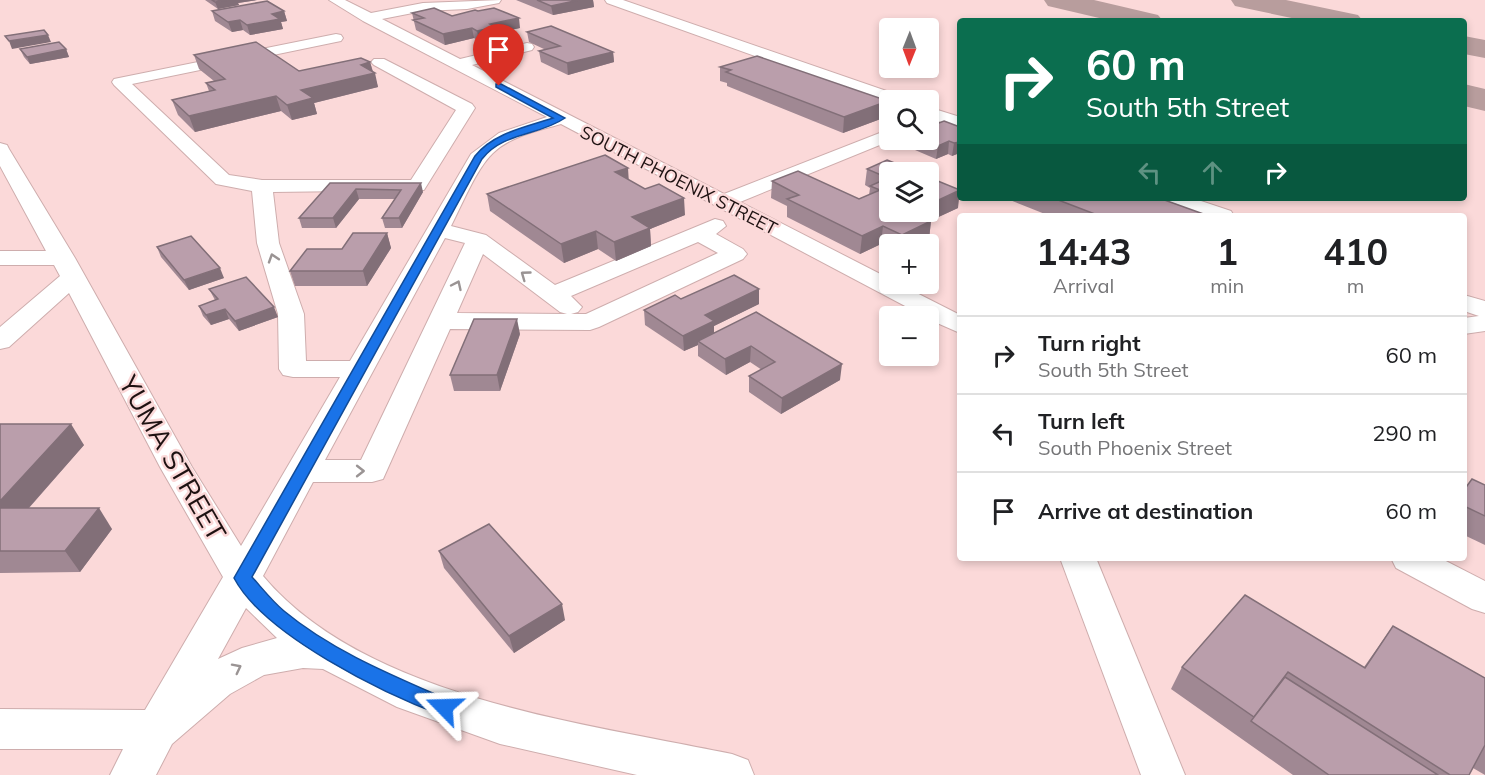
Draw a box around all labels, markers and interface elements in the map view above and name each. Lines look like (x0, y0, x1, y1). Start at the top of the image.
north arrow (879, 18, 939, 78)
map controls (879, 18, 939, 366)
pin (473, 24, 524, 86)
icon: arrive (482, 33, 515, 66)
text: 60 m (1086, 38, 1186, 91)
icon: right (987, 42, 1065, 120)
button: search (879, 90, 939, 150)
text: South 5th Street (1086, 90, 1289, 124)
street label: SOUTH PHOENIX STREET (577, 120, 782, 240)
icon: left (1133, 156, 1166, 189)
icon: ahead (1196, 156, 1229, 189)
icon: right (1259, 156, 1292, 189)
button: layers (879, 162, 939, 222)
text: 14:43 (1036, 229, 1131, 274)
text: 1 (1216, 229, 1238, 274)
text: 410 (1323, 229, 1388, 274)
button: + (879, 234, 939, 294)
one-way arrow (268, 253, 280, 264)
one-way arrow (521, 271, 532, 282)
text: Arrival (1053, 273, 1114, 298)
text: min (1210, 273, 1244, 298)
text: m (1347, 273, 1364, 298)
one-way arrow (450, 281, 462, 292)
button: − (879, 306, 939, 366)
text: Turn right (1038, 329, 1141, 357)
icon: right (987, 339, 1020, 372)
text: 60 m (1386, 341, 1437, 369)
text: South 5th Street (1038, 357, 1189, 382)
street label: YUMA STREET (111, 368, 234, 547)
text: Turn left (1038, 407, 1125, 435)
icon: left (987, 417, 1020, 450)
text: 290 m (1372, 419, 1437, 447)
text: South Phoenix Street (1038, 435, 1232, 460)
one-way arrow (356, 465, 365, 477)
icon: arrive (987, 495, 1020, 528)
text: Arrive at destination (1038, 497, 1253, 525)
text: 60 m (1386, 497, 1437, 525)
one-way arrow (231, 664, 241, 675)
position arrow (412, 675, 476, 739)

